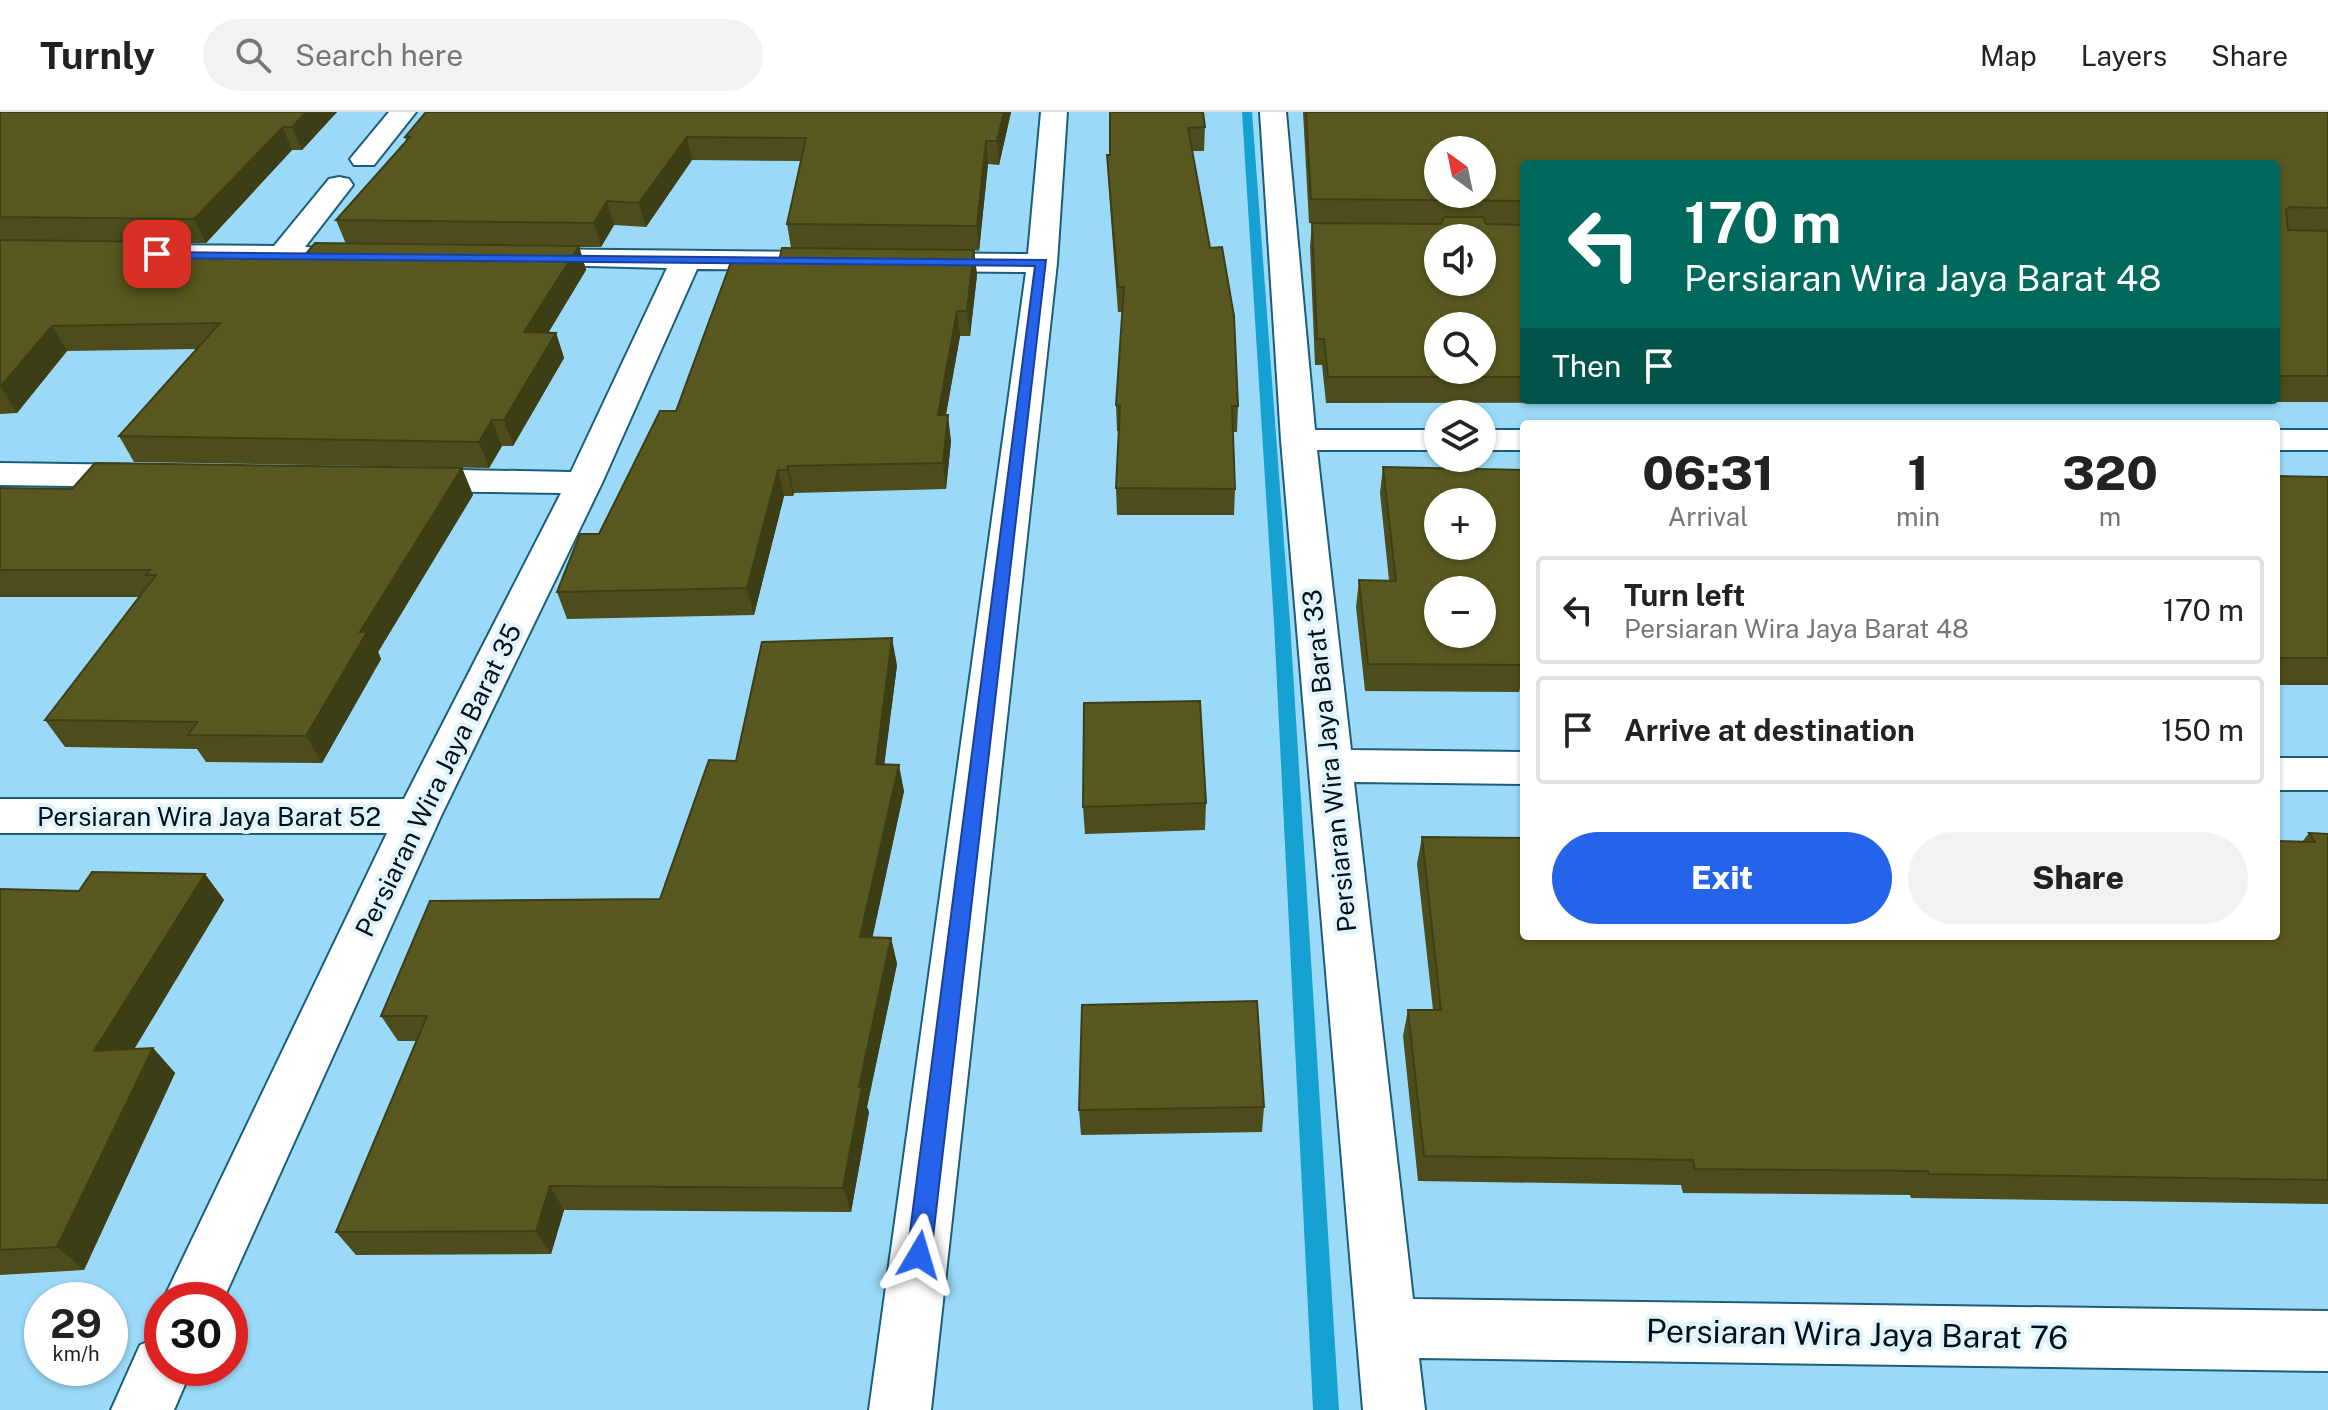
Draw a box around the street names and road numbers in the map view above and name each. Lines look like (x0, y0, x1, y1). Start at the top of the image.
street label: Persiaran Wira Jaya Barat 33 (1296, 588, 1362, 934)
street label: Persiaran Wira Jaya Barat 35 (348, 618, 528, 942)
street label: Persiaran Wira Jaya Barat 52 (37, 801, 381, 832)
street label: Persiaran Wira Jaya Barat 76 (1646, 1312, 2068, 1356)

